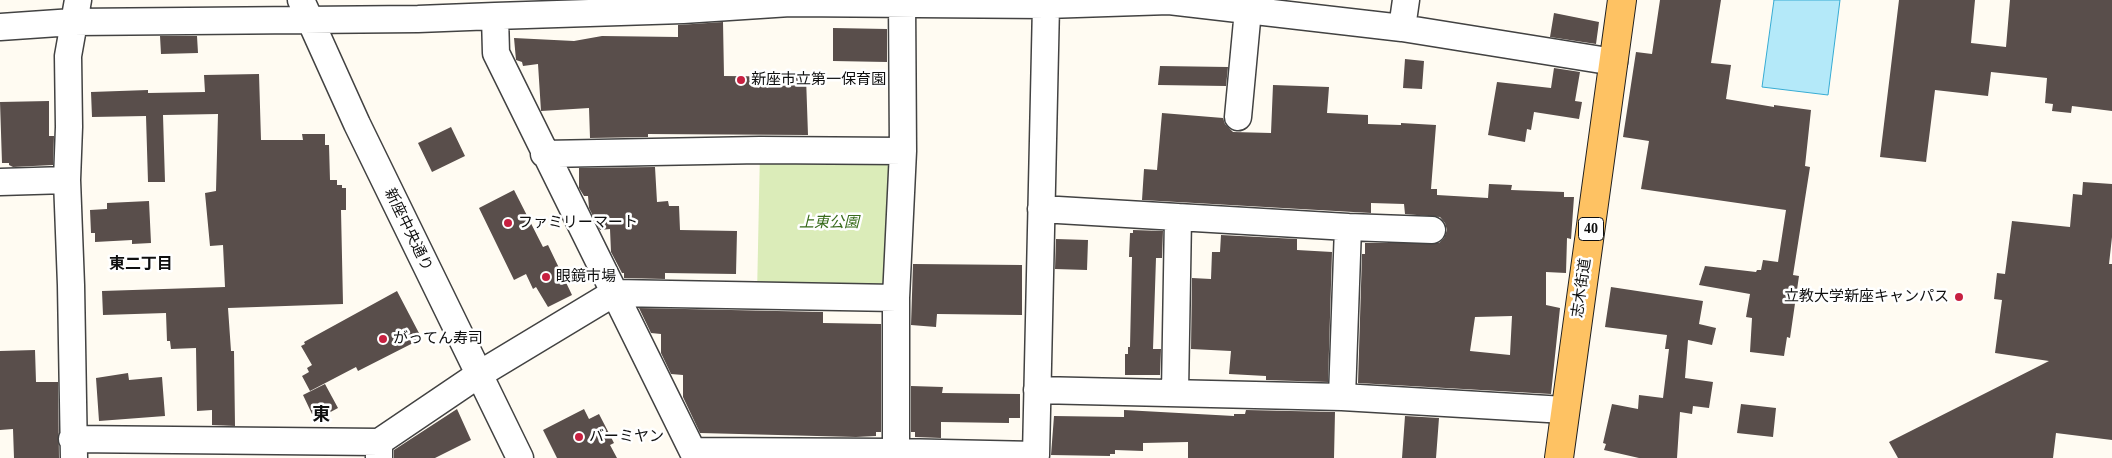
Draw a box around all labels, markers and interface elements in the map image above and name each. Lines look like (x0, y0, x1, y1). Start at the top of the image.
place label: 新座市立第一保育園 (751, 71, 886, 89)
marker: 新座市立第一保育園 (735, 74, 747, 86)
street label: 新座中央通り (380, 186, 436, 274)
place label: ファミリーマート (518, 214, 638, 232)
park label: 上東公園 (799, 214, 859, 232)
marker: ファミリーマート (502, 217, 514, 229)
road number: 40 (1578, 218, 1604, 240)
district label: 東二丁目 (109, 255, 173, 275)
street label: 志木街道 (1569, 257, 1595, 319)
place label: 眼鏡市場 (556, 268, 616, 286)
marker: 眼鏡市場 (540, 271, 552, 283)
place label: 立教大学新座キャンパス (1784, 288, 1949, 306)
marker: 立教大学新座キャンパス (1953, 291, 1965, 303)
place label: がってん寿司 (393, 330, 483, 348)
marker: がってん寿司 (377, 333, 389, 345)
district label: 東 (312, 404, 330, 426)
place label: バーミヤン (589, 428, 664, 446)
marker: バーミヤン (573, 431, 585, 443)

